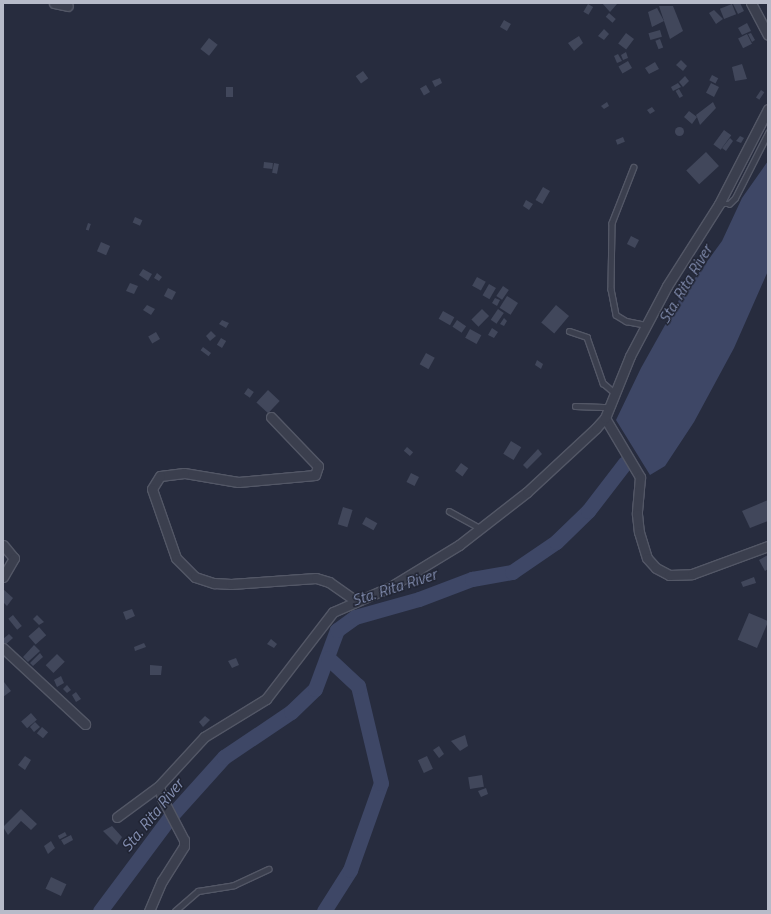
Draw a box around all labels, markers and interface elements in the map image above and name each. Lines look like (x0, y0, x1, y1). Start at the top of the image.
water label: Sta. Rita River (654, 241, 716, 327)
water label: Sta. Rita River (349, 564, 439, 610)
water label: Sta. Rita River (117, 775, 187, 855)

